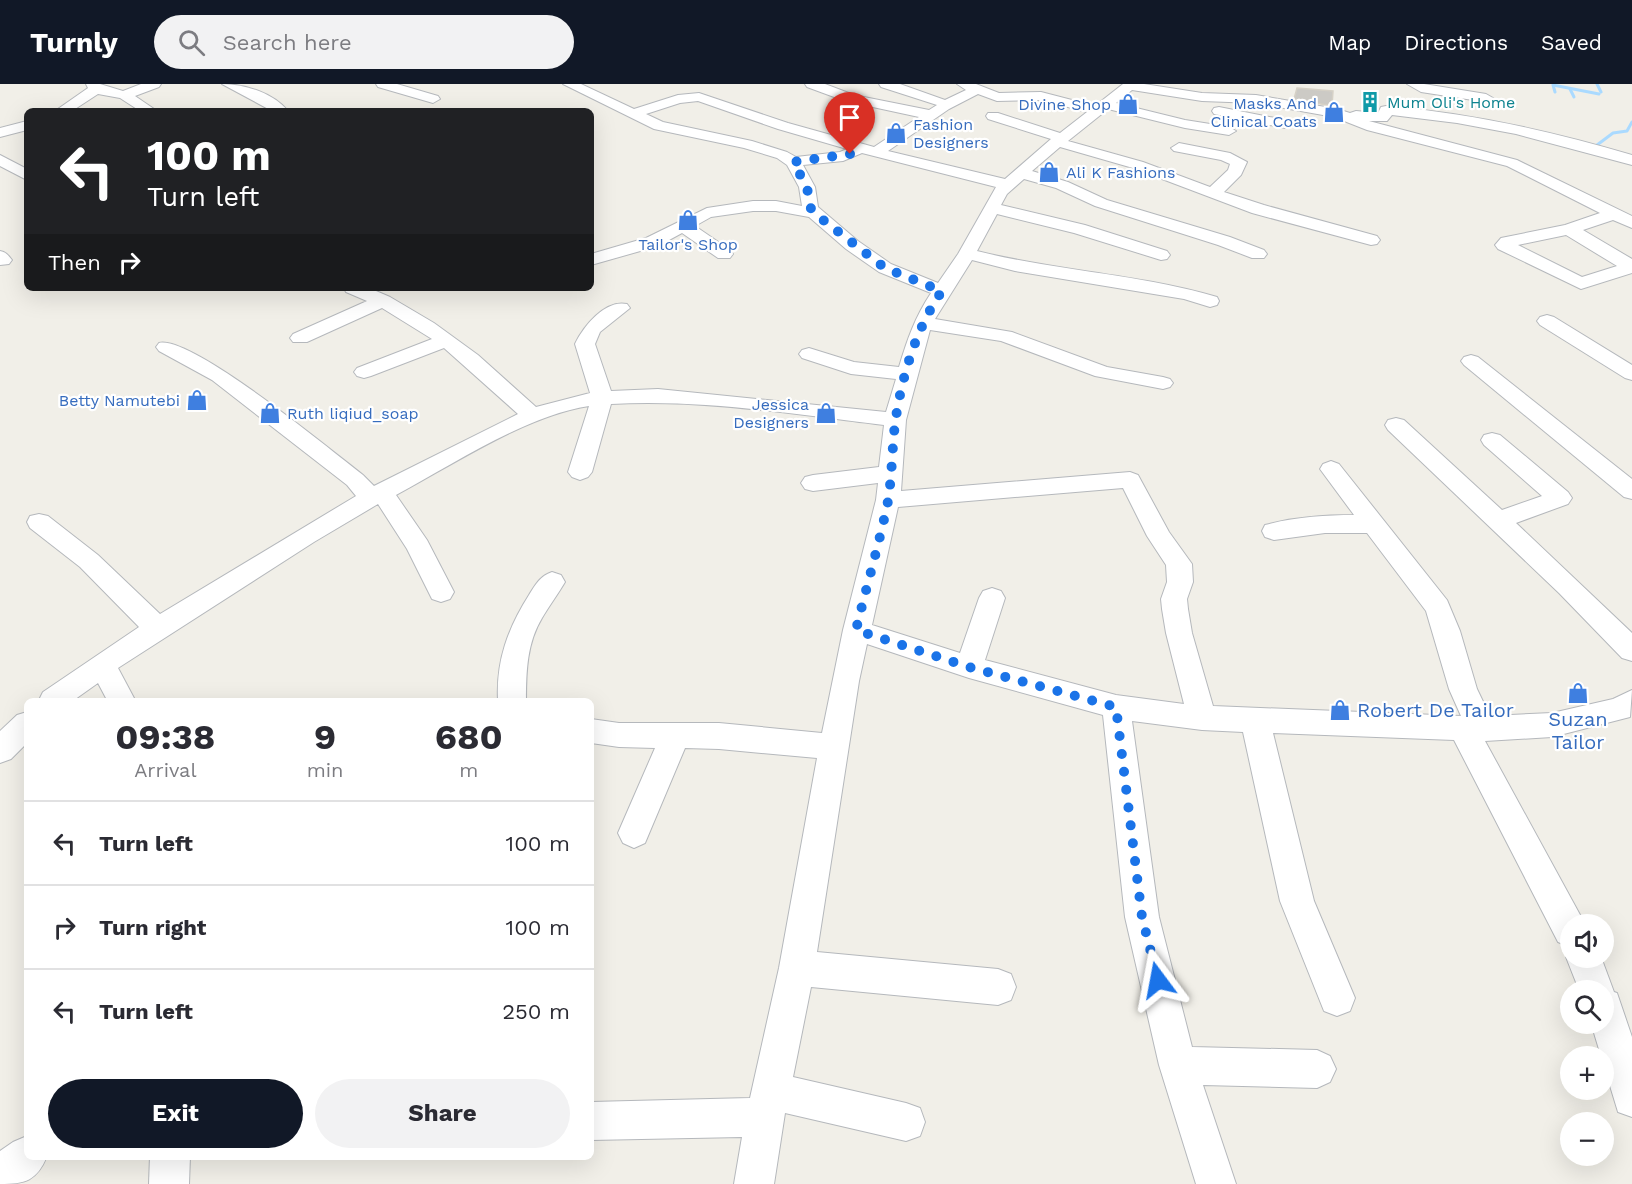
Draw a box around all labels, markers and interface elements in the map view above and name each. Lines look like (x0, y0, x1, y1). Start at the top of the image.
search box (154, 15, 574, 69)
text: Turnly (30, 26, 118, 59)
icon: search (175, 26, 208, 59)
text: Search here (223, 30, 352, 55)
text: Map (1328, 30, 1371, 55)
text: Directions (1404, 30, 1508, 55)
text: Saved (1541, 30, 1602, 55)
building icon: Mum Oli's Home (1358, 90, 1382, 114)
pin (824, 92, 875, 154)
shop icon: Divine Shop (1116, 92, 1140, 116)
place label: Mum Oli's Home (1387, 93, 1515, 112)
place label: Masks And Clinical Coats (1210, 94, 1317, 131)
place label: Divine Shop (1018, 95, 1111, 114)
shop icon: Masks And Clinical Coats (1322, 100, 1346, 124)
icon: arrive (833, 101, 866, 134)
place label: Fashion Designers (913, 115, 989, 152)
shop icon: Fashion Designers (884, 121, 908, 145)
text: 100 m (147, 131, 271, 180)
icon: left (48, 132, 126, 210)
shop icon: Ali K Fashions (1037, 160, 1061, 184)
place label: Ali K Fashions (1066, 163, 1175, 182)
text: Turn left (147, 181, 259, 213)
shop icon: Tailor's Shop (676, 208, 700, 232)
place label: Tailor's Shop (638, 235, 738, 254)
icon: right (113, 246, 146, 279)
text: Then (48, 250, 101, 275)
shop icon: Betty Namutebi (185, 388, 209, 412)
place label: Betty Namutebi (59, 391, 180, 410)
place label: Jessica Designers (733, 395, 809, 432)
shop icon: Ruth liqiud_soap (258, 401, 282, 425)
shop icon: Jessica Designers (814, 401, 838, 425)
place label: Ruth liqiud_soap (287, 404, 419, 423)
shop icon: Suzan Tailor (1566, 681, 1590, 705)
shop icon: Robert De Tailor (1328, 698, 1352, 722)
place label: Robert De Tailor (1357, 698, 1514, 722)
place label: Suzan Tailor (1548, 707, 1608, 754)
text: 09:38 (115, 716, 215, 758)
text: 9 (314, 716, 336, 758)
text: 680 (435, 716, 503, 758)
text: Arrival (134, 758, 197, 782)
text: min (307, 758, 343, 782)
text: m (459, 758, 478, 782)
icon: left (48, 827, 81, 860)
text: Turn left (99, 831, 193, 856)
text: 100 m (506, 831, 570, 856)
icon: right (48, 911, 81, 944)
map controls (1560, 914, 1614, 1166)
button: sound (1560, 914, 1614, 968)
text: Turn right (99, 915, 206, 940)
text: 100 m (506, 915, 570, 940)
position arrow (1126, 948, 1190, 1012)
button: search (1560, 980, 1614, 1034)
icon: left (48, 995, 81, 1028)
text: Turn left (99, 999, 193, 1024)
text: 250 m (502, 999, 570, 1024)
button: + (1560, 1046, 1614, 1100)
button: Exit (48, 1079, 303, 1148)
button: Share (315, 1079, 570, 1148)
button: − (1560, 1112, 1614, 1166)

